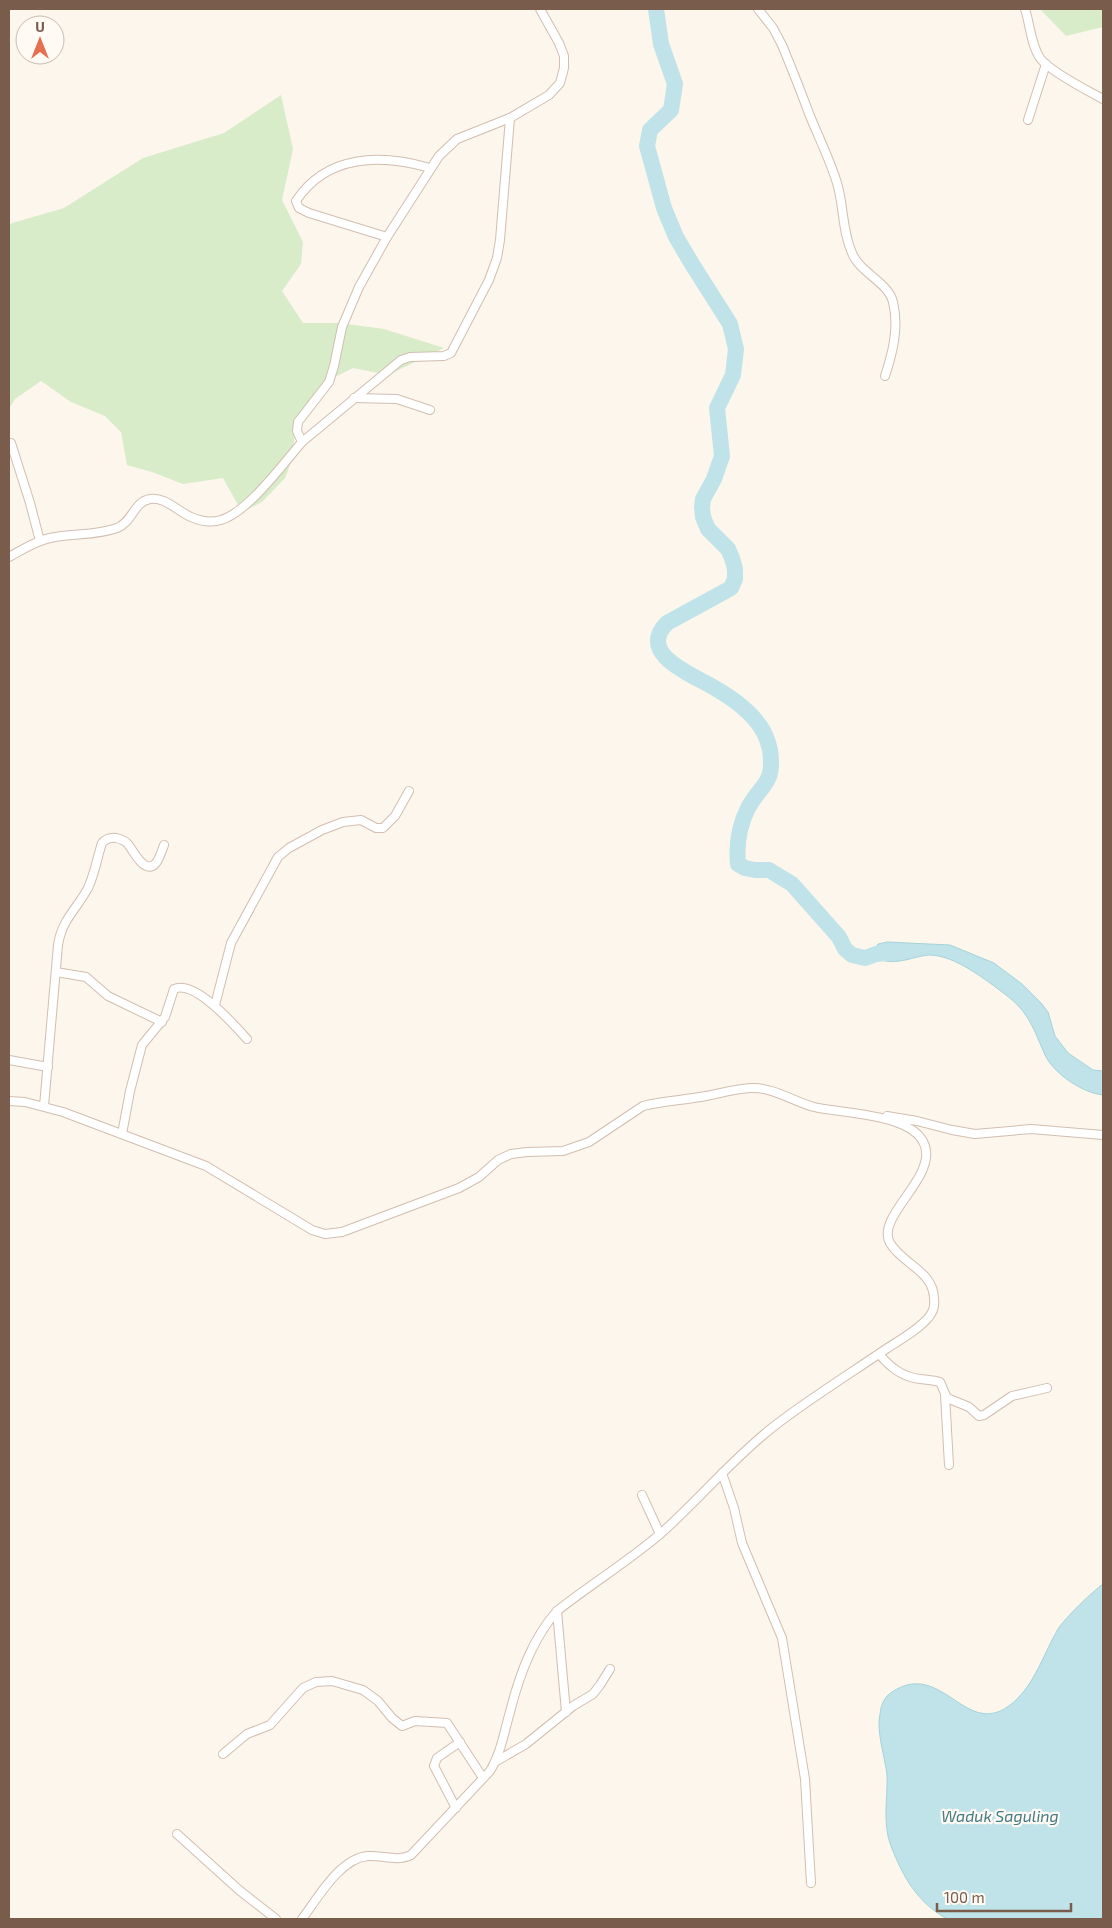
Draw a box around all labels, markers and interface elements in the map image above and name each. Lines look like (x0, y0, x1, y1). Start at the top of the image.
north arrow (15, 15, 65, 65)
text: U (35, 18, 45, 35)
water label: Waduk Saguling (941, 1806, 1059, 1825)
scale bar (937, 1880, 1071, 1912)
text: 100 m (944, 1888, 985, 1906)

